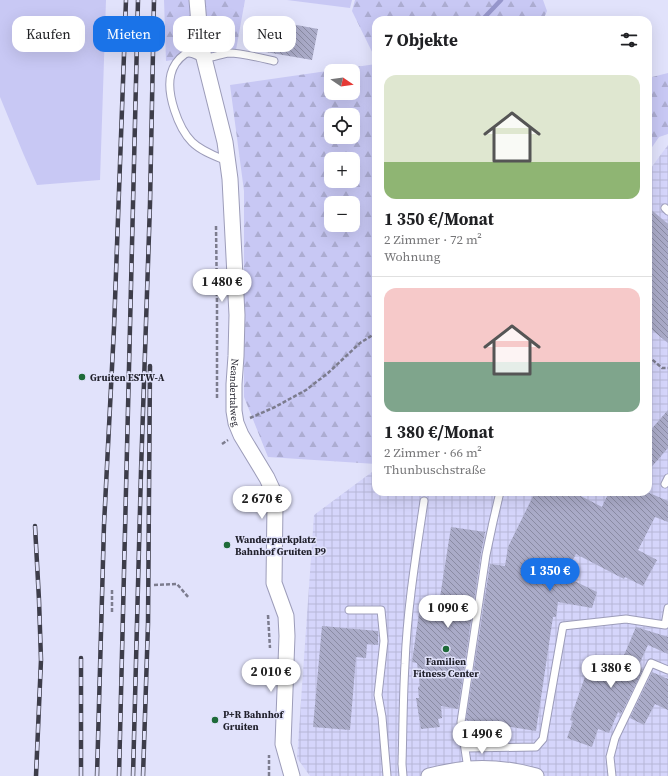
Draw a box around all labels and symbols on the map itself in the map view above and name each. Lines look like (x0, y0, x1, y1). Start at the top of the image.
north arrow (324, 64, 360, 100)
pin: 1 480 € (185, 269, 259, 303)
street label: Neandertalweg (227, 358, 243, 428)
place label: Gruiten ESTW-A (90, 371, 165, 384)
marker: Gruiten ESTW-A (77, 372, 87, 382)
pin: 2 670 € (225, 486, 299, 520)
place label: Wanderparkplatz Bahnhof Gruiten P9 (235, 533, 327, 558)
marker: Wanderparkplatz Bahnhof Gruiten P9 (222, 540, 232, 550)
pin: 1 350 € (513, 558, 587, 592)
pin: 1 090 € (411, 595, 485, 629)
marker: Familien Fitness Center (441, 644, 451, 654)
place label: Familien Fitness Center (413, 655, 479, 680)
pin: 1 380 € (574, 655, 648, 689)
pin: 2 010 € (234, 659, 308, 693)
place label: P+R Bahnhof Gruiten (223, 708, 284, 733)
marker: P+R Bahnhof Gruiten (210, 715, 220, 725)
pin: 1 490 € (445, 721, 519, 755)

